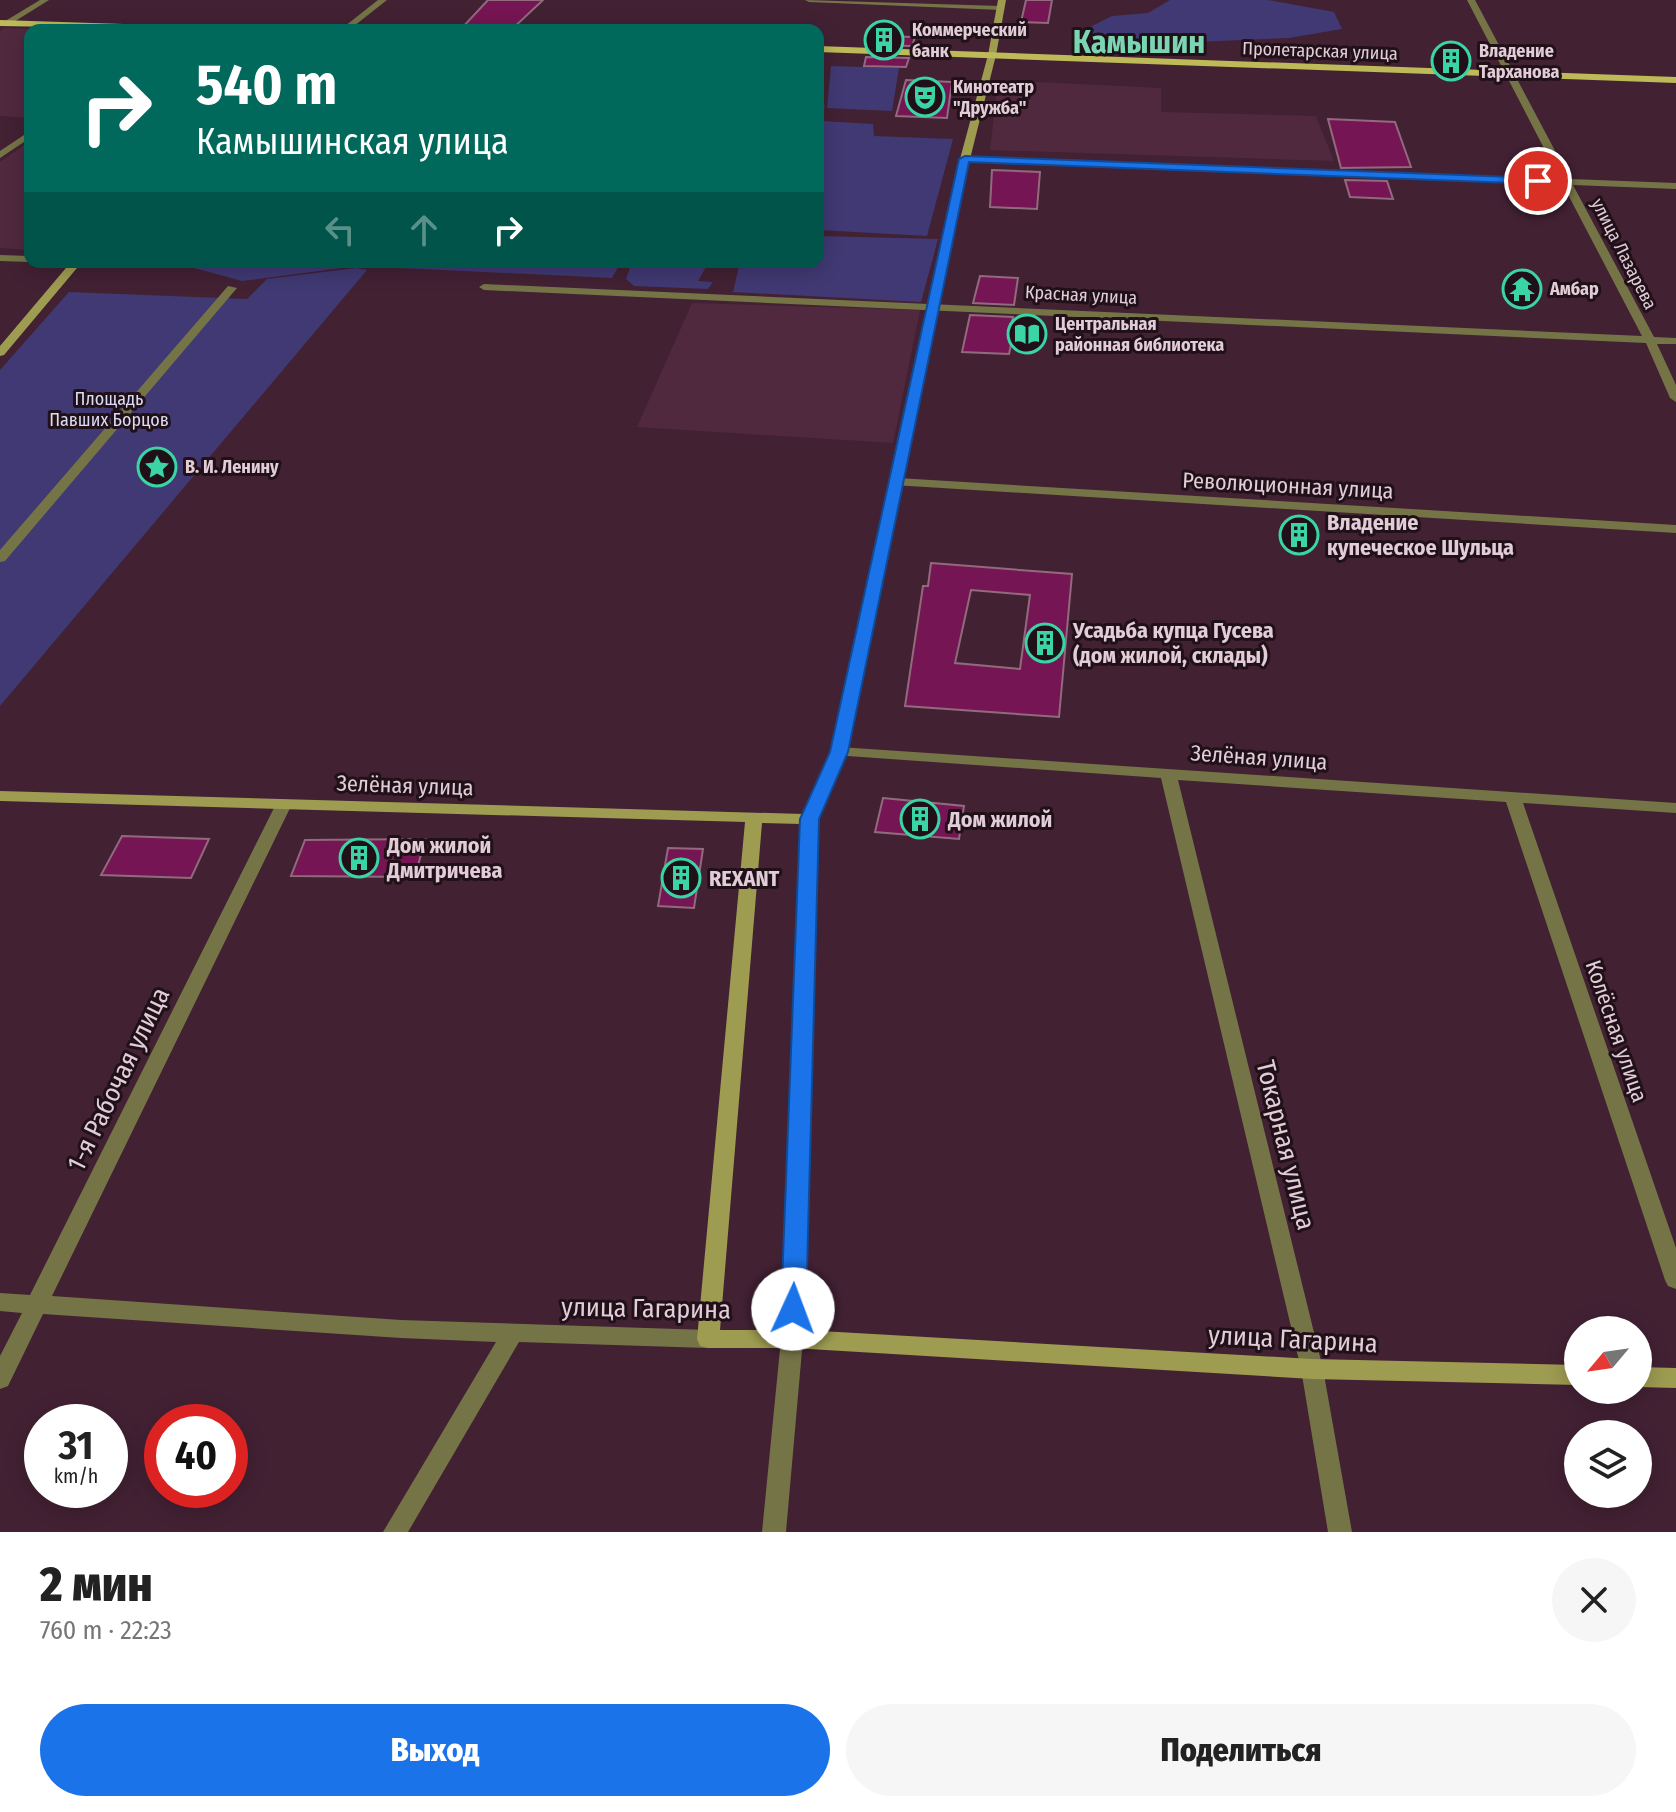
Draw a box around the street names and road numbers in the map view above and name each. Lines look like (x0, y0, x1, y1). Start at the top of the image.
street label: Пролетарская улица (1242, 37, 1398, 65)
street label: улица Лазарева (1587, 195, 1661, 313)
street label: Красная улица (1024, 281, 1138, 309)
street label: Революционная улица (1182, 466, 1394, 505)
street label: Зелёная улица (1190, 739, 1328, 776)
street label: Зелёная улица (336, 770, 474, 801)
street label: Колёсная улица (1580, 957, 1653, 1106)
street label: 1-я Рабочая улица (61, 982, 176, 1176)
street label: Токарная улица (1249, 1057, 1322, 1233)
street label: улица Гагарина (561, 1292, 731, 1325)
street label: улица Гагарина (1207, 1320, 1378, 1359)

